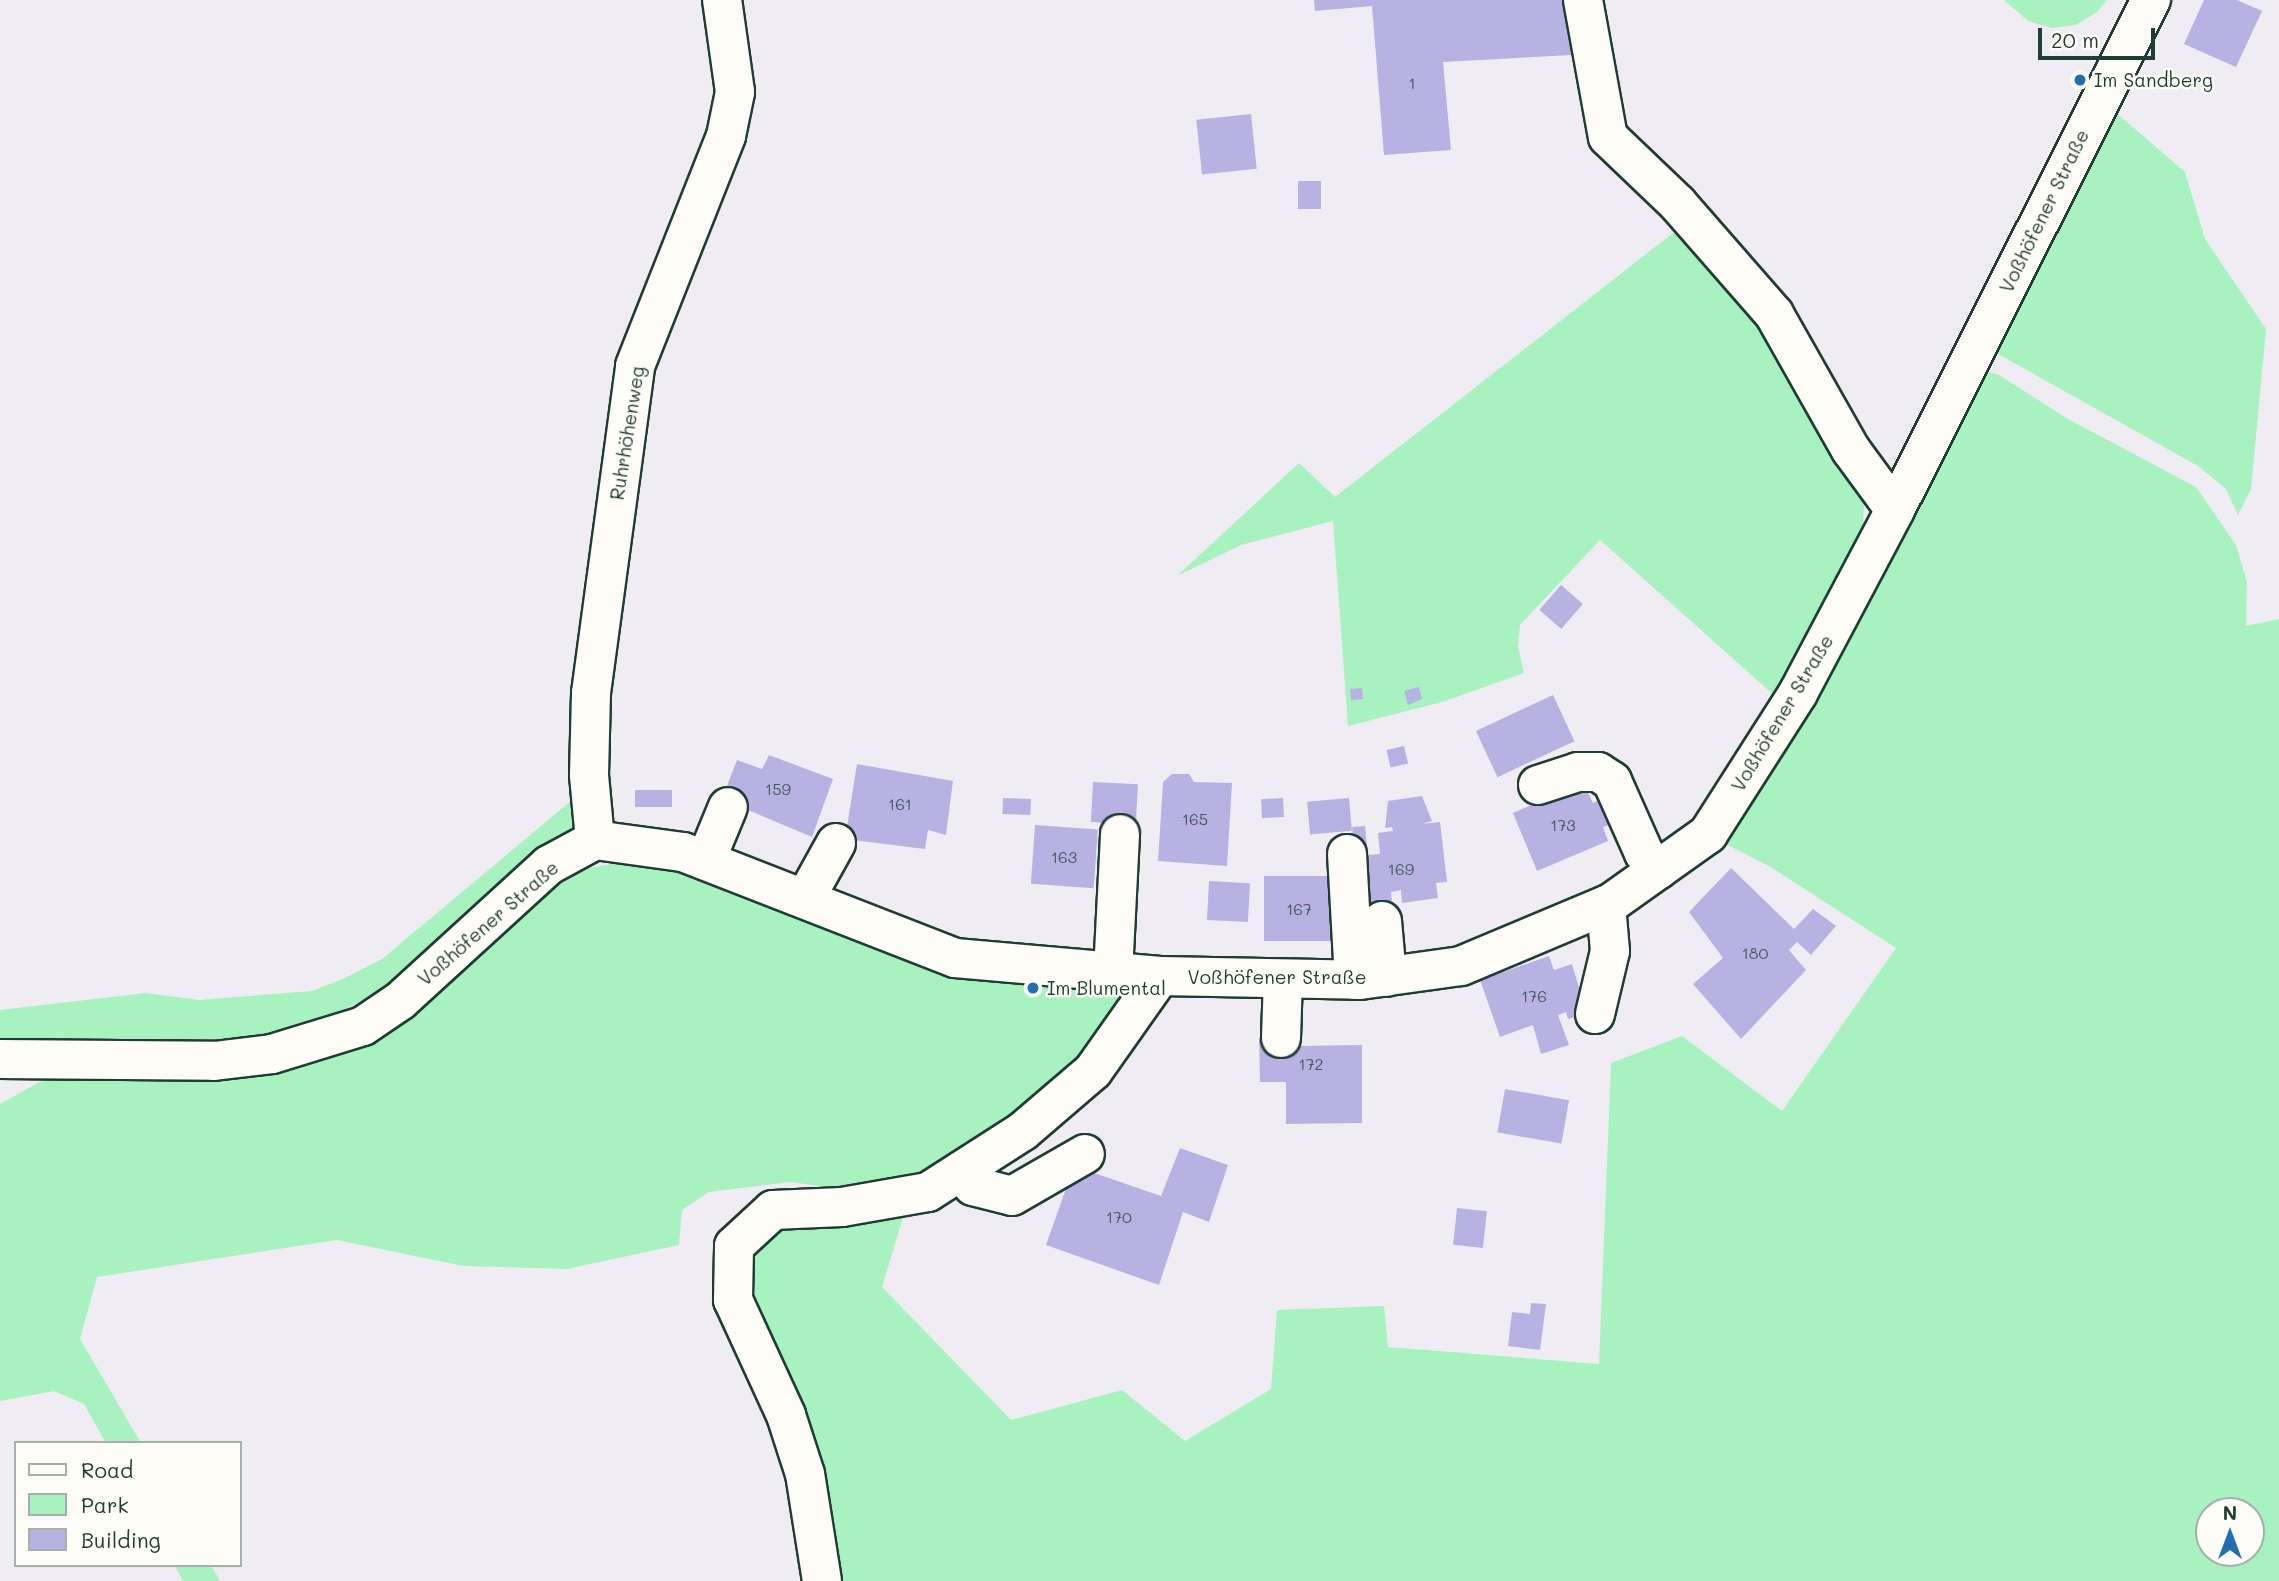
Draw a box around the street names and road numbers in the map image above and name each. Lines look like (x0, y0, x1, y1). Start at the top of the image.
street label: Voßhöfener Straße (1995, 126, 2093, 296)
street label: Ruhrhöhenweg (605, 364, 649, 502)
street label: Voßhöfener Straße (1726, 630, 1838, 796)
street label: Voßhöfener Straße (413, 856, 563, 990)
street label: Voßhöfener Straße (1188, 966, 1366, 988)

